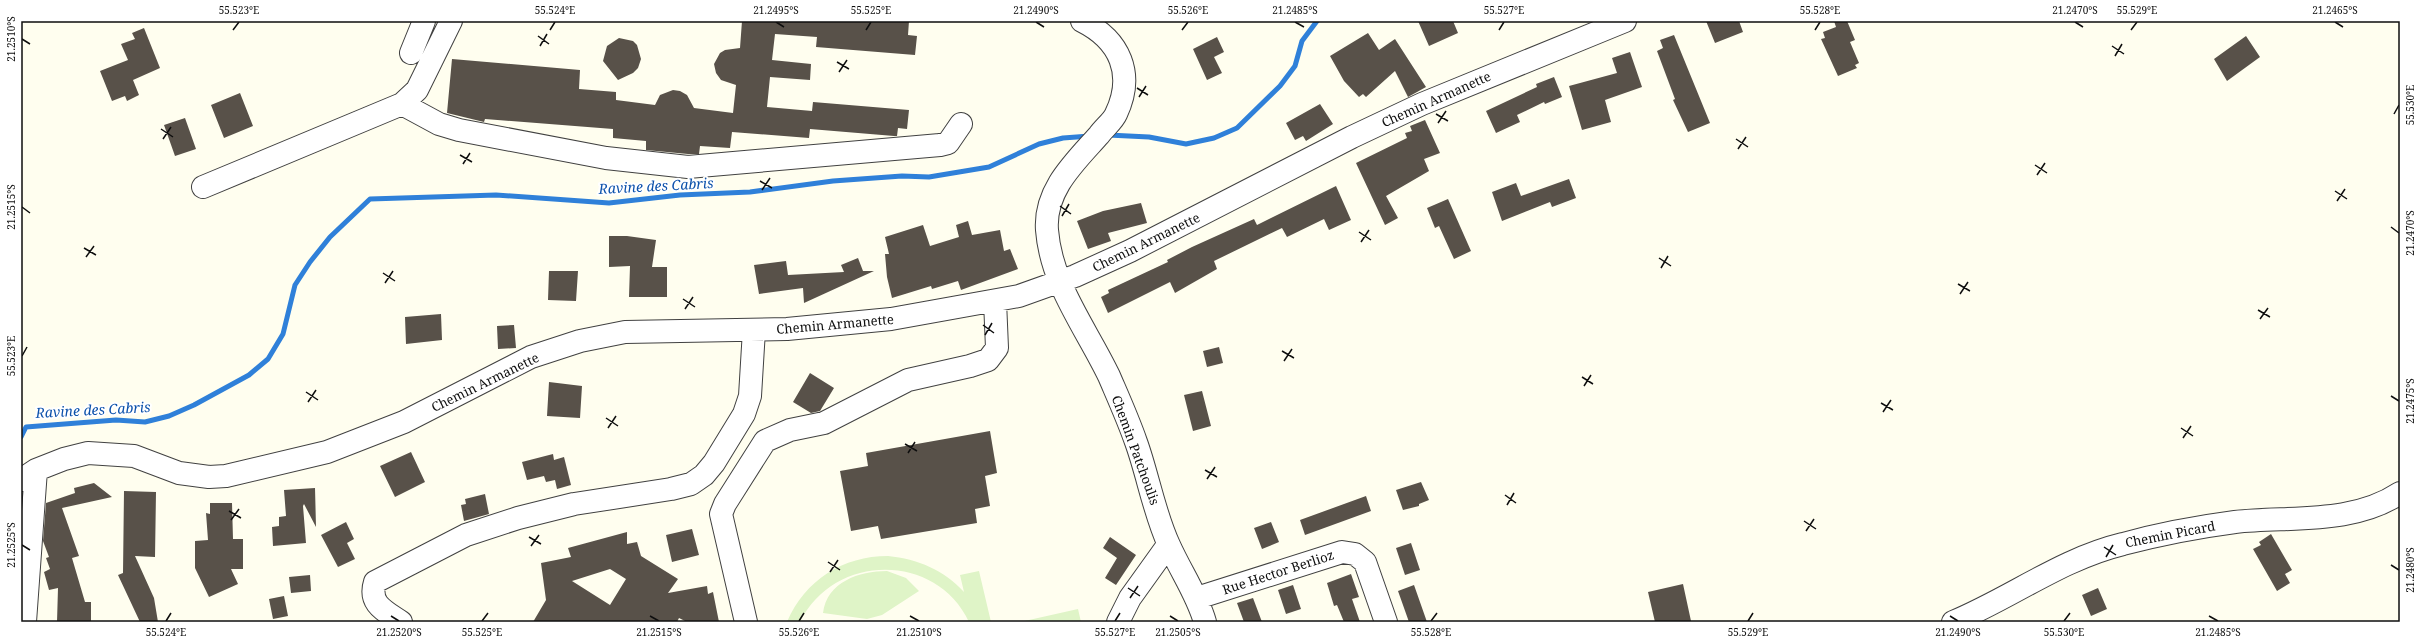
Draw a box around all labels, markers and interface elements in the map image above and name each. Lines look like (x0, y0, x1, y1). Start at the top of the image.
text: 55.523°E (219, 3, 259, 17)
text: 55.524°E (535, 3, 575, 17)
text: 21.2495°S (753, 3, 799, 17)
text: 55.525°E (851, 3, 891, 17)
text: 21.2490°S (1013, 3, 1059, 17)
text: 55.526°E (1168, 3, 1208, 17)
text: 21.2485°S (1272, 3, 1318, 17)
text: 55.527°E (1484, 3, 1524, 17)
text: 55.528°E (1800, 3, 1840, 17)
text: 21.2470°S (2052, 3, 2098, 17)
text: 55.529°E (2117, 3, 2157, 17)
text: 21.2465°S (2312, 3, 2358, 17)
text: 21.2510°S (4, 16, 18, 62)
street label: Chemin Armanette (1379, 67, 1493, 131)
text: 55.530°E (2403, 85, 2417, 125)
water label: Ravine des Cabris (597, 173, 715, 198)
text: 21.2515°S (4, 184, 18, 230)
street label: Chemin Armanette (1089, 208, 1203, 276)
text: 21.2470°S (2403, 210, 2417, 256)
street label: Chemin Armanette (776, 310, 894, 338)
text: 55.523°E (4, 336, 18, 376)
street label: Chemin Armanette (428, 348, 542, 416)
text: 21.2475°S (2403, 378, 2417, 424)
street label: Chemin Patchoulis (1108, 393, 1164, 508)
water label: Ravine des Cabris (34, 397, 152, 422)
street label: Chemin Picard (2124, 516, 2217, 552)
text: 21.2525°S (4, 522, 18, 568)
street label: Rue Hector Berlioz (1220, 545, 1336, 599)
text: 21.2480°S (2403, 547, 2417, 593)
text: 55.524°E (146, 625, 186, 639)
text: 21.2520°S (376, 625, 422, 639)
text: 55.525°E (462, 625, 502, 639)
text: 21.2515°S (636, 625, 682, 639)
text: 55.526°E (779, 625, 819, 639)
text: 21.2510°S (896, 625, 942, 639)
text: 55.527°E (1095, 625, 1135, 639)
text: 21.2505°S (1155, 625, 1201, 639)
text: 55.528°E (1411, 625, 1451, 639)
text: 55.529°E (1728, 625, 1768, 639)
text: 21.2490°S (1935, 625, 1981, 639)
text: 55.530°E (2044, 625, 2084, 639)
text: 21.2485°S (2195, 625, 2241, 639)

